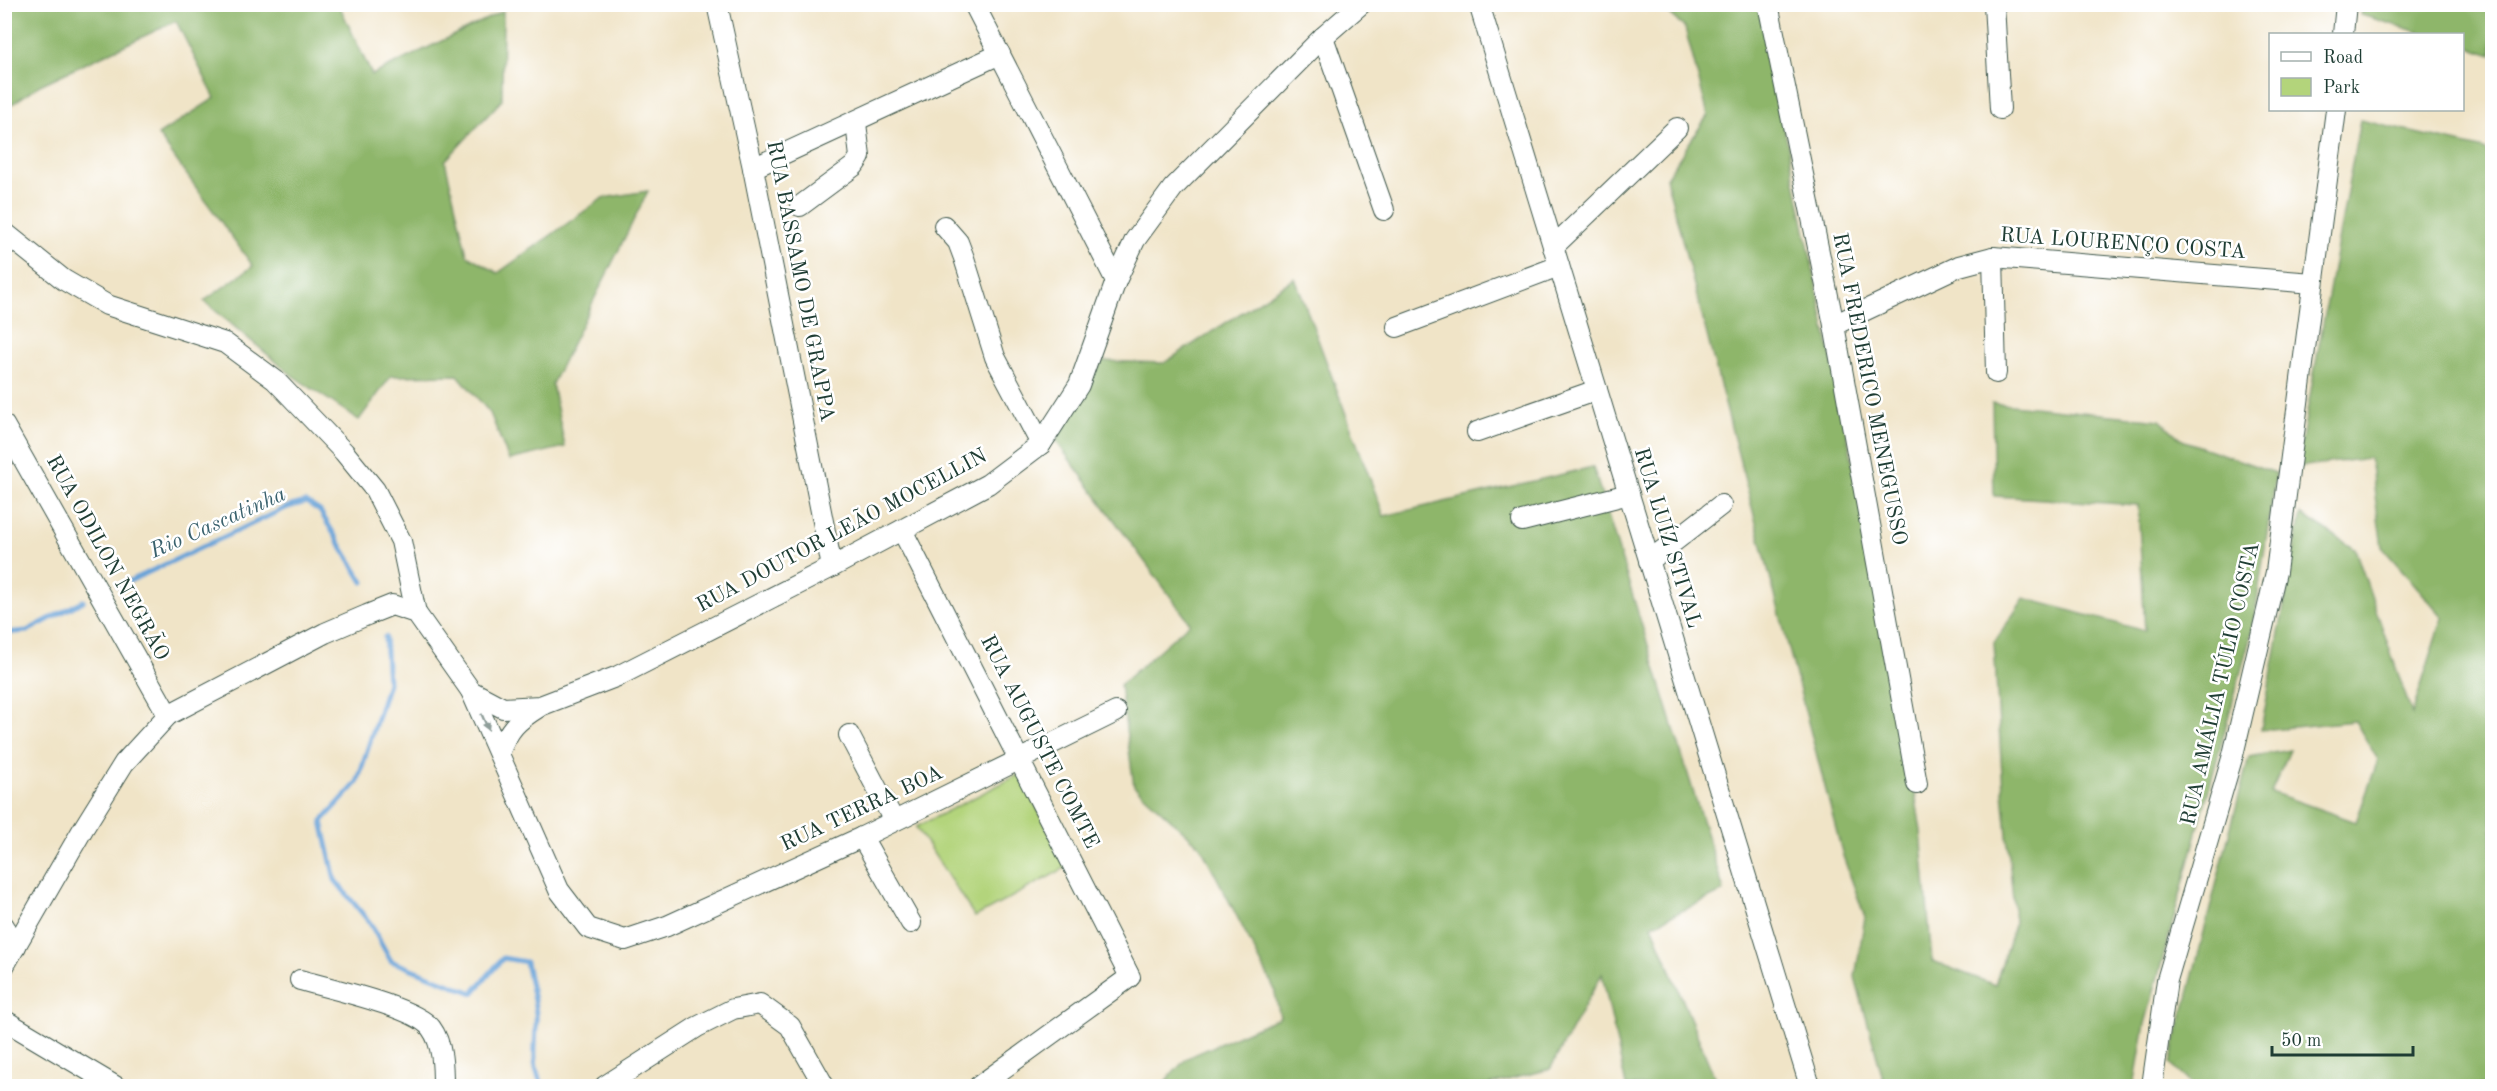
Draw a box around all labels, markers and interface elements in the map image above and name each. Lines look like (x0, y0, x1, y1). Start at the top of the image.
legend (2269, 33, 2464, 111)
text: Road (2323, 49, 2363, 67)
text: Park (2323, 79, 2360, 97)
street label: RUA BASSAMO DE GRAPPA (762, 139, 838, 423)
street label: RUA LOURENÇO COSTA (1999, 225, 2247, 263)
street label: RUA FREDERICO MENEGUSSO (1828, 231, 1910, 547)
street label: RUA DOUTOR LEÃO MOCELLIN (691, 442, 991, 617)
street label: RUA LUÍZ STIVAL (1630, 444, 1708, 631)
street label: RUA ODILON NEGRÃO (42, 450, 176, 664)
water label: Rio Cascatinha (146, 483, 290, 563)
street label: RUA AMÁLIA TÚLIO COSTA (2173, 539, 2264, 828)
street label: RUA AUGUSTE COMTE (976, 632, 1102, 852)
one-way arrow (481, 713, 490, 731)
street label: RUA TERRA BOA (778, 762, 946, 856)
scale bar (2272, 1019, 2413, 1057)
text: 50 m (2281, 1032, 2321, 1050)

